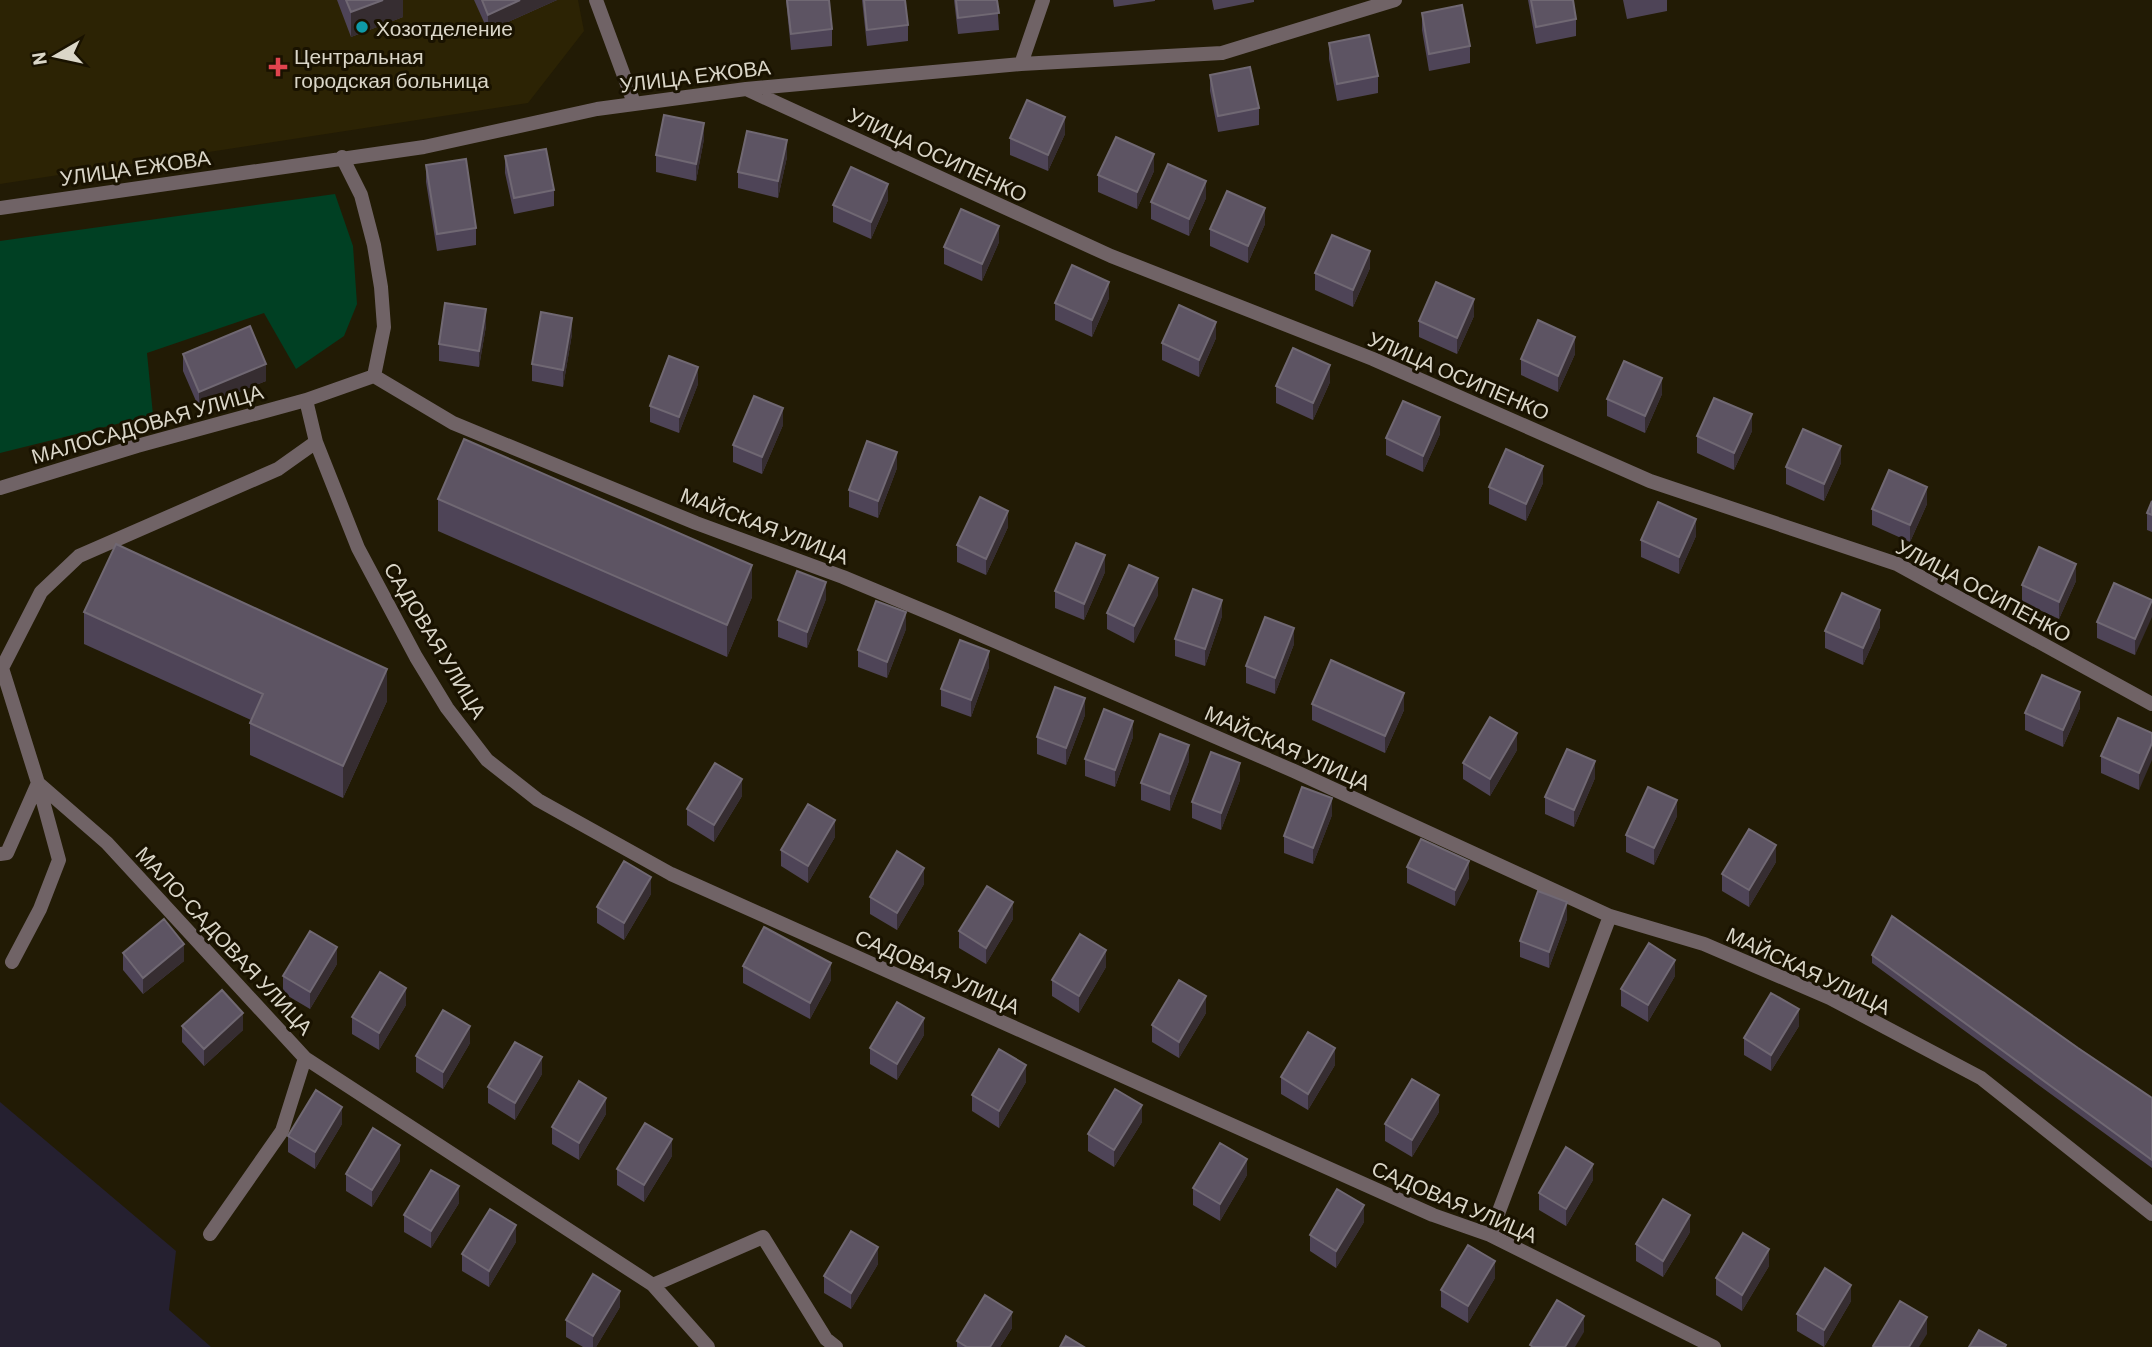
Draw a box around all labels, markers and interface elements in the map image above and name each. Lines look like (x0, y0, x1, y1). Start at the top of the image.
place label: Хозотделение (376, 15, 513, 40)
marker: Хозотделение (354, 19, 370, 35)
north arrow (21, 21, 91, 91)
place label: Центральная городская больница (294, 43, 489, 92)
text: N (26, 51, 51, 67)
street label: УЛИЦА ЕЖОВА (618, 53, 772, 97)
marker: Центральная городская больница (268, 57, 288, 77)
street label: УЛИЦА ОСИПЕНКО (845, 102, 1031, 206)
street label: УЛИЦА ЕЖОВА (58, 144, 212, 190)
street label: УЛИЦА ОСИПЕНКО (1365, 326, 1553, 424)
street label: МАЛОСАДОВАЯ УЛИЦА (28, 378, 266, 468)
street label: МАЙСКАЯ УЛИЦА (677, 481, 853, 569)
street label: УЛИЦА ОСИПЕНКО (1892, 533, 2076, 647)
street label: САДОВАЯ УЛИЦА (380, 557, 492, 723)
street label: МАЙСКАЯ УЛИЦА (1201, 699, 1375, 795)
street label: МАЛО-САДОВАЯ УЛИЦА (131, 841, 319, 1039)
street label: МАЙСКАЯ УЛИЦА (1723, 921, 1895, 1019)
street label: САДОВАЯ УЛИЦА (852, 923, 1024, 1019)
street label: САДОВАЯ УЛИЦА (1368, 1155, 1542, 1247)

